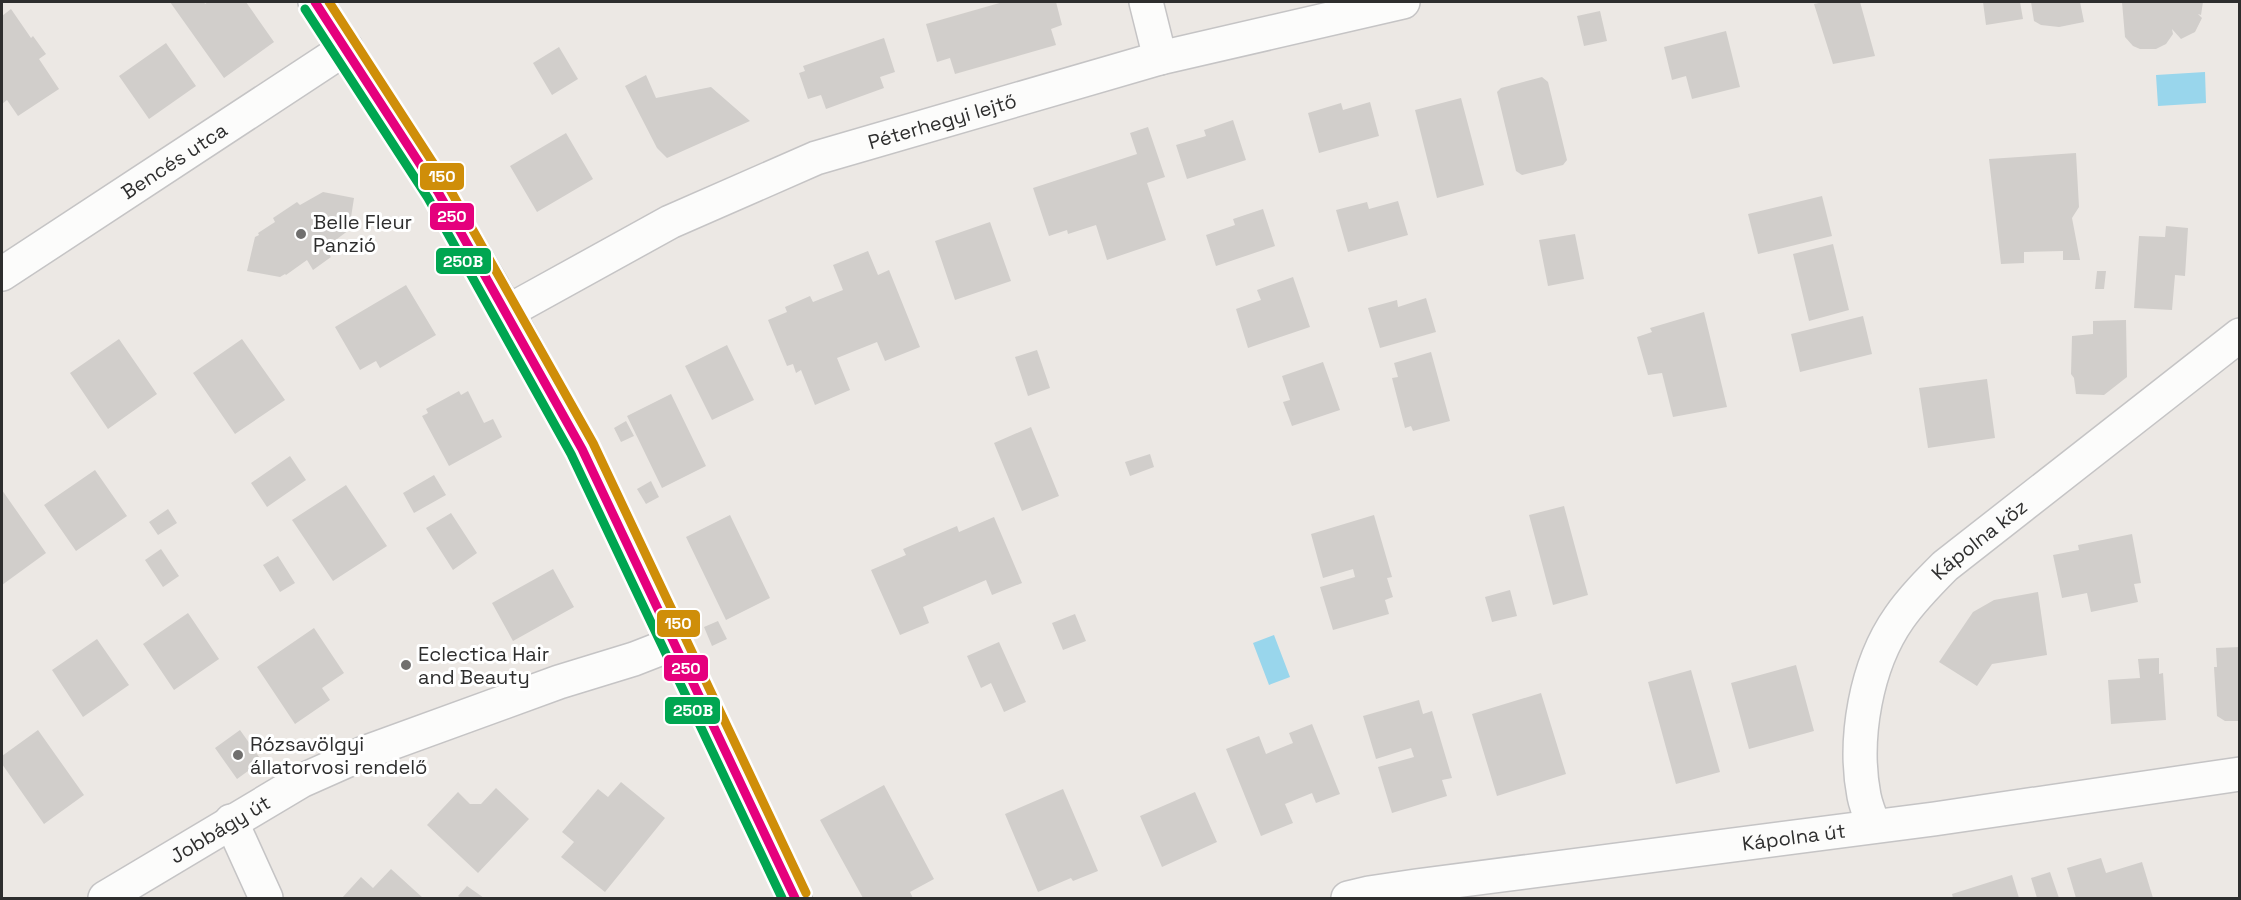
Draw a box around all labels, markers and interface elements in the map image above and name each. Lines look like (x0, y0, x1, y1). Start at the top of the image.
street label: Péterhegyi lejtő (865, 87, 1020, 155)
street label: Bencés utca (116, 117, 232, 205)
line badge: 150 (419, 162, 465, 191)
text: 150 (428, 166, 456, 187)
line badge: 250 (429, 202, 475, 231)
text: 250 (437, 206, 467, 227)
place label: Belle Fleur Panzió (313, 209, 412, 258)
marker: Belle Fleur Panzió (294, 227, 308, 241)
line badge: 250B (435, 247, 492, 275)
text: 250B (443, 251, 483, 272)
street label: Kápolna köz (1926, 494, 2032, 585)
line badge: 150 (656, 609, 701, 638)
text: 150 (664, 613, 692, 634)
place label: Eclectica Hair and Beauty (418, 641, 549, 690)
line badge: 250 (663, 654, 709, 682)
marker: Eclectica Hair and Beauty (399, 658, 413, 672)
text: 250 (671, 658, 701, 679)
line badge: 250B (664, 696, 721, 725)
text: 250B (673, 700, 713, 721)
place label: Rózsavölgyi állatorvosi rendelő (250, 731, 427, 780)
marker: Rózsavölgyi állatorvosi rendelő (231, 748, 245, 762)
street label: Jobbágy út (165, 789, 275, 869)
street label: Kápolna út (1740, 818, 1847, 857)

